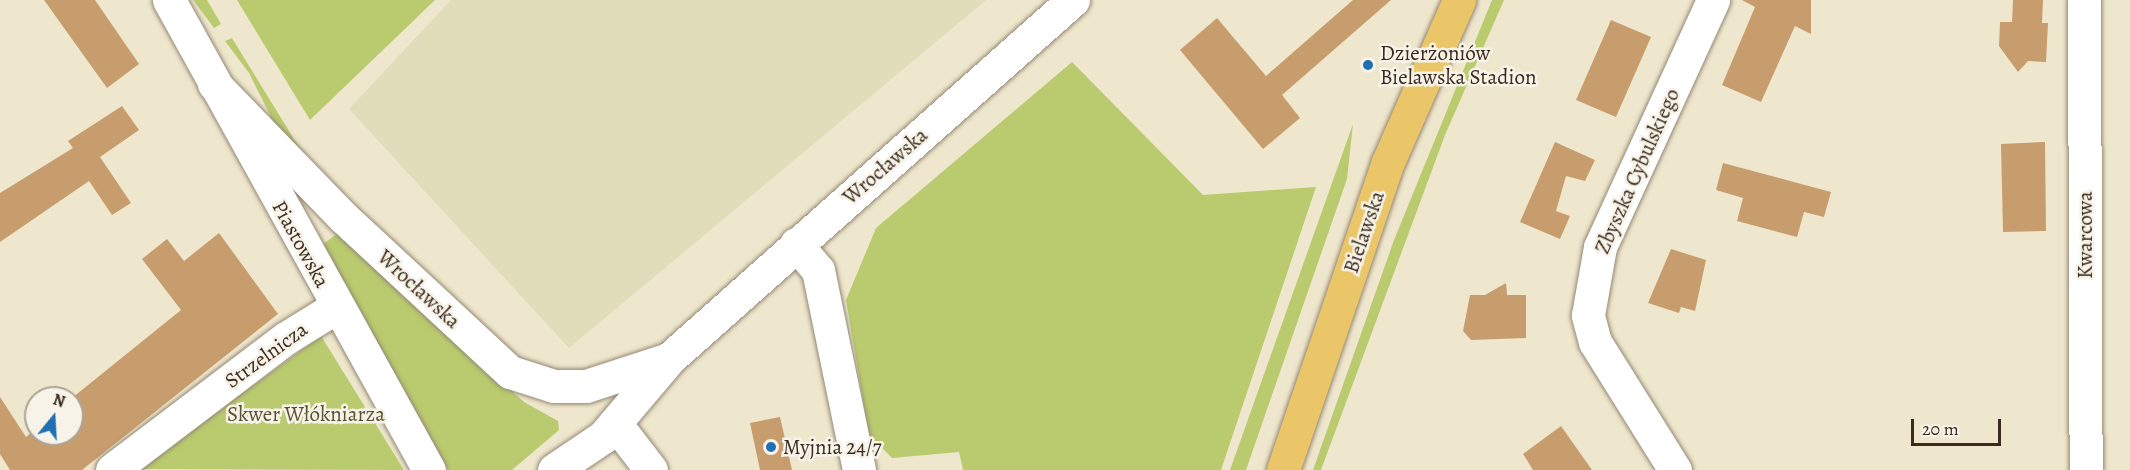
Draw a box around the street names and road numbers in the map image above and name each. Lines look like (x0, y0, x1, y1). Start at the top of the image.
street label: Zbyszka Cybulskiego (1589, 85, 1685, 257)
street label: Wrocławska (837, 122, 933, 210)
street label: Bielawska (1338, 188, 1390, 276)
street label: Kwarcowa (2072, 191, 2098, 279)
street label: Piastowska (267, 196, 335, 292)
street label: Wrocławska (372, 244, 466, 334)
street label: Strzelnicza (220, 317, 312, 393)

